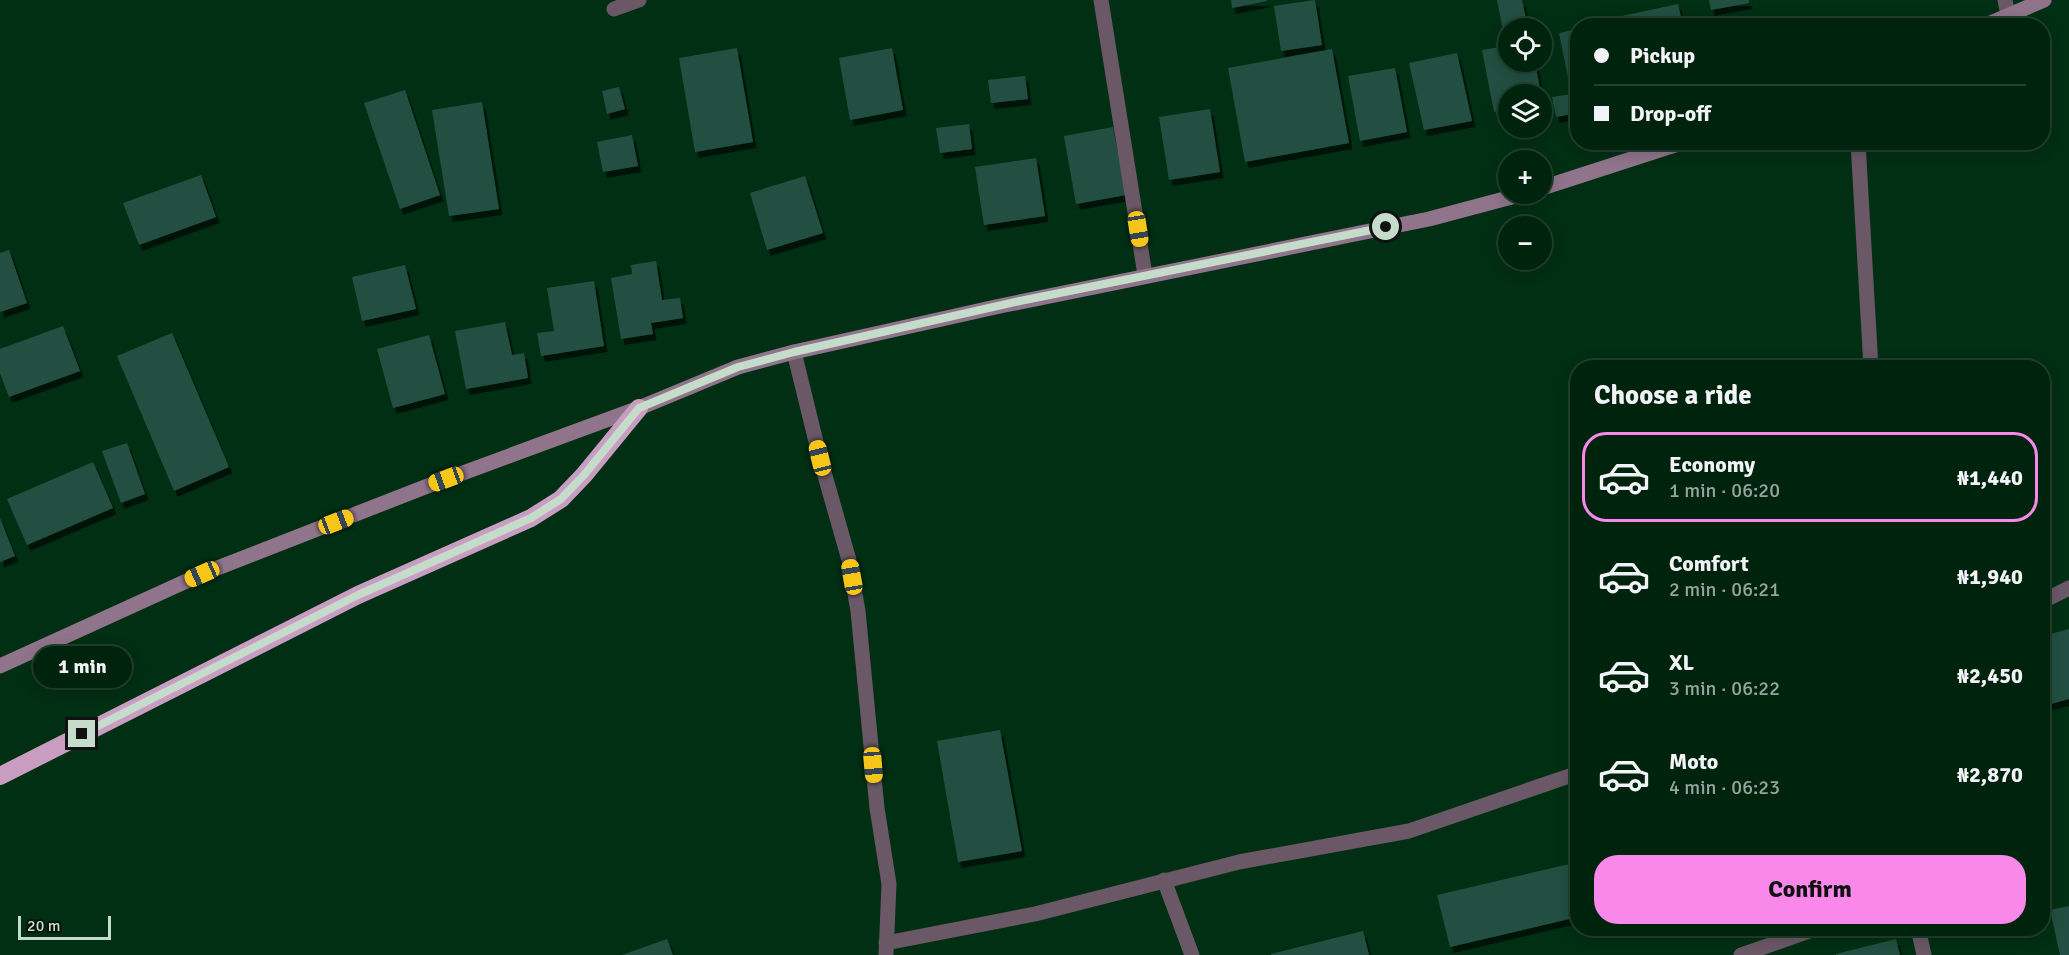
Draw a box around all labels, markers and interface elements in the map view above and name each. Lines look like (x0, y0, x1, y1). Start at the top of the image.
map controls (1498, 18, 1552, 270)
button: locate (1498, 18, 1552, 72)
text: Pickup (1630, 42, 1695, 69)
button: layers (1498, 84, 1552, 138)
text: Drop-off (1630, 100, 1711, 127)
button: + (1498, 150, 1552, 204)
car (1126, 210, 1150, 248)
route start (1372, 213, 1399, 240)
button: − (1498, 216, 1552, 270)
text: Choose a ride (1594, 379, 1752, 412)
car (807, 438, 833, 478)
icon: car (1597, 450, 1651, 504)
text: Economy (1669, 451, 1755, 478)
car (426, 464, 466, 494)
text: ₦1,440 (1957, 464, 2023, 491)
text: 1 min · 06:20 (1669, 478, 1780, 503)
car (316, 507, 356, 537)
icon: car (1597, 549, 1651, 603)
text: Comfort (1669, 550, 1749, 577)
car (182, 558, 222, 590)
car (840, 558, 864, 596)
text: ₦1,940 (1957, 563, 2023, 590)
text: 2 min · 06:21 (1669, 577, 1780, 602)
callout: 1 min (32, 647, 132, 689)
icon: car (1597, 648, 1651, 702)
text: XL (1669, 649, 1694, 676)
text: 1 min (58, 654, 107, 679)
text: ₦2,450 (1957, 662, 2023, 689)
text: 3 min · 06:22 (1669, 676, 1780, 701)
route end (68, 720, 95, 747)
car (862, 746, 884, 784)
icon: car (1597, 747, 1651, 801)
text: Moto (1669, 748, 1718, 775)
text: ₦2,870 (1957, 761, 2023, 788)
text: 4 min · 06:23 (1669, 775, 1780, 800)
button: Confirm (1594, 855, 2026, 924)
scale bar (18, 913, 111, 940)
text: 20 m (27, 916, 61, 936)

